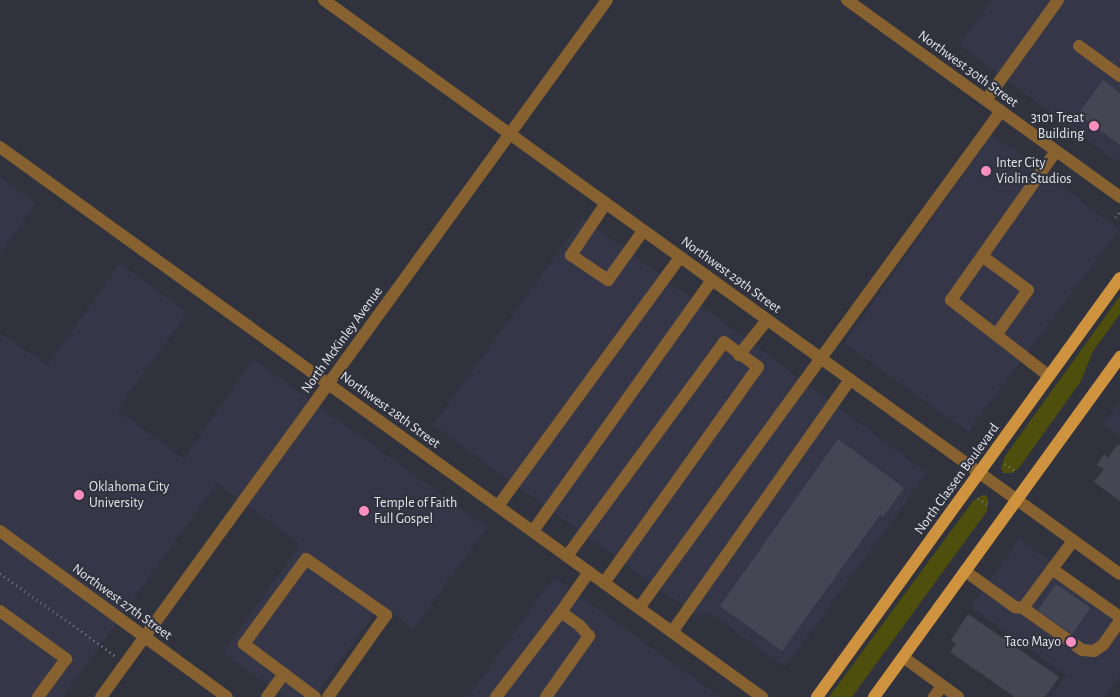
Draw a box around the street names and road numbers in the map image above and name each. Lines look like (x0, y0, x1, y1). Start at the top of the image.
street label: Northwest 30th Street (915, 27, 1021, 111)
street label: Northwest 29th Street (678, 233, 784, 317)
street label: North McKinley Avenue (298, 283, 386, 397)
street label: Northwest 28th Street (337, 368, 443, 452)
street label: North Classen Boulevard (911, 420, 1003, 538)
street label: Northwest 27th Street (69, 560, 175, 644)

